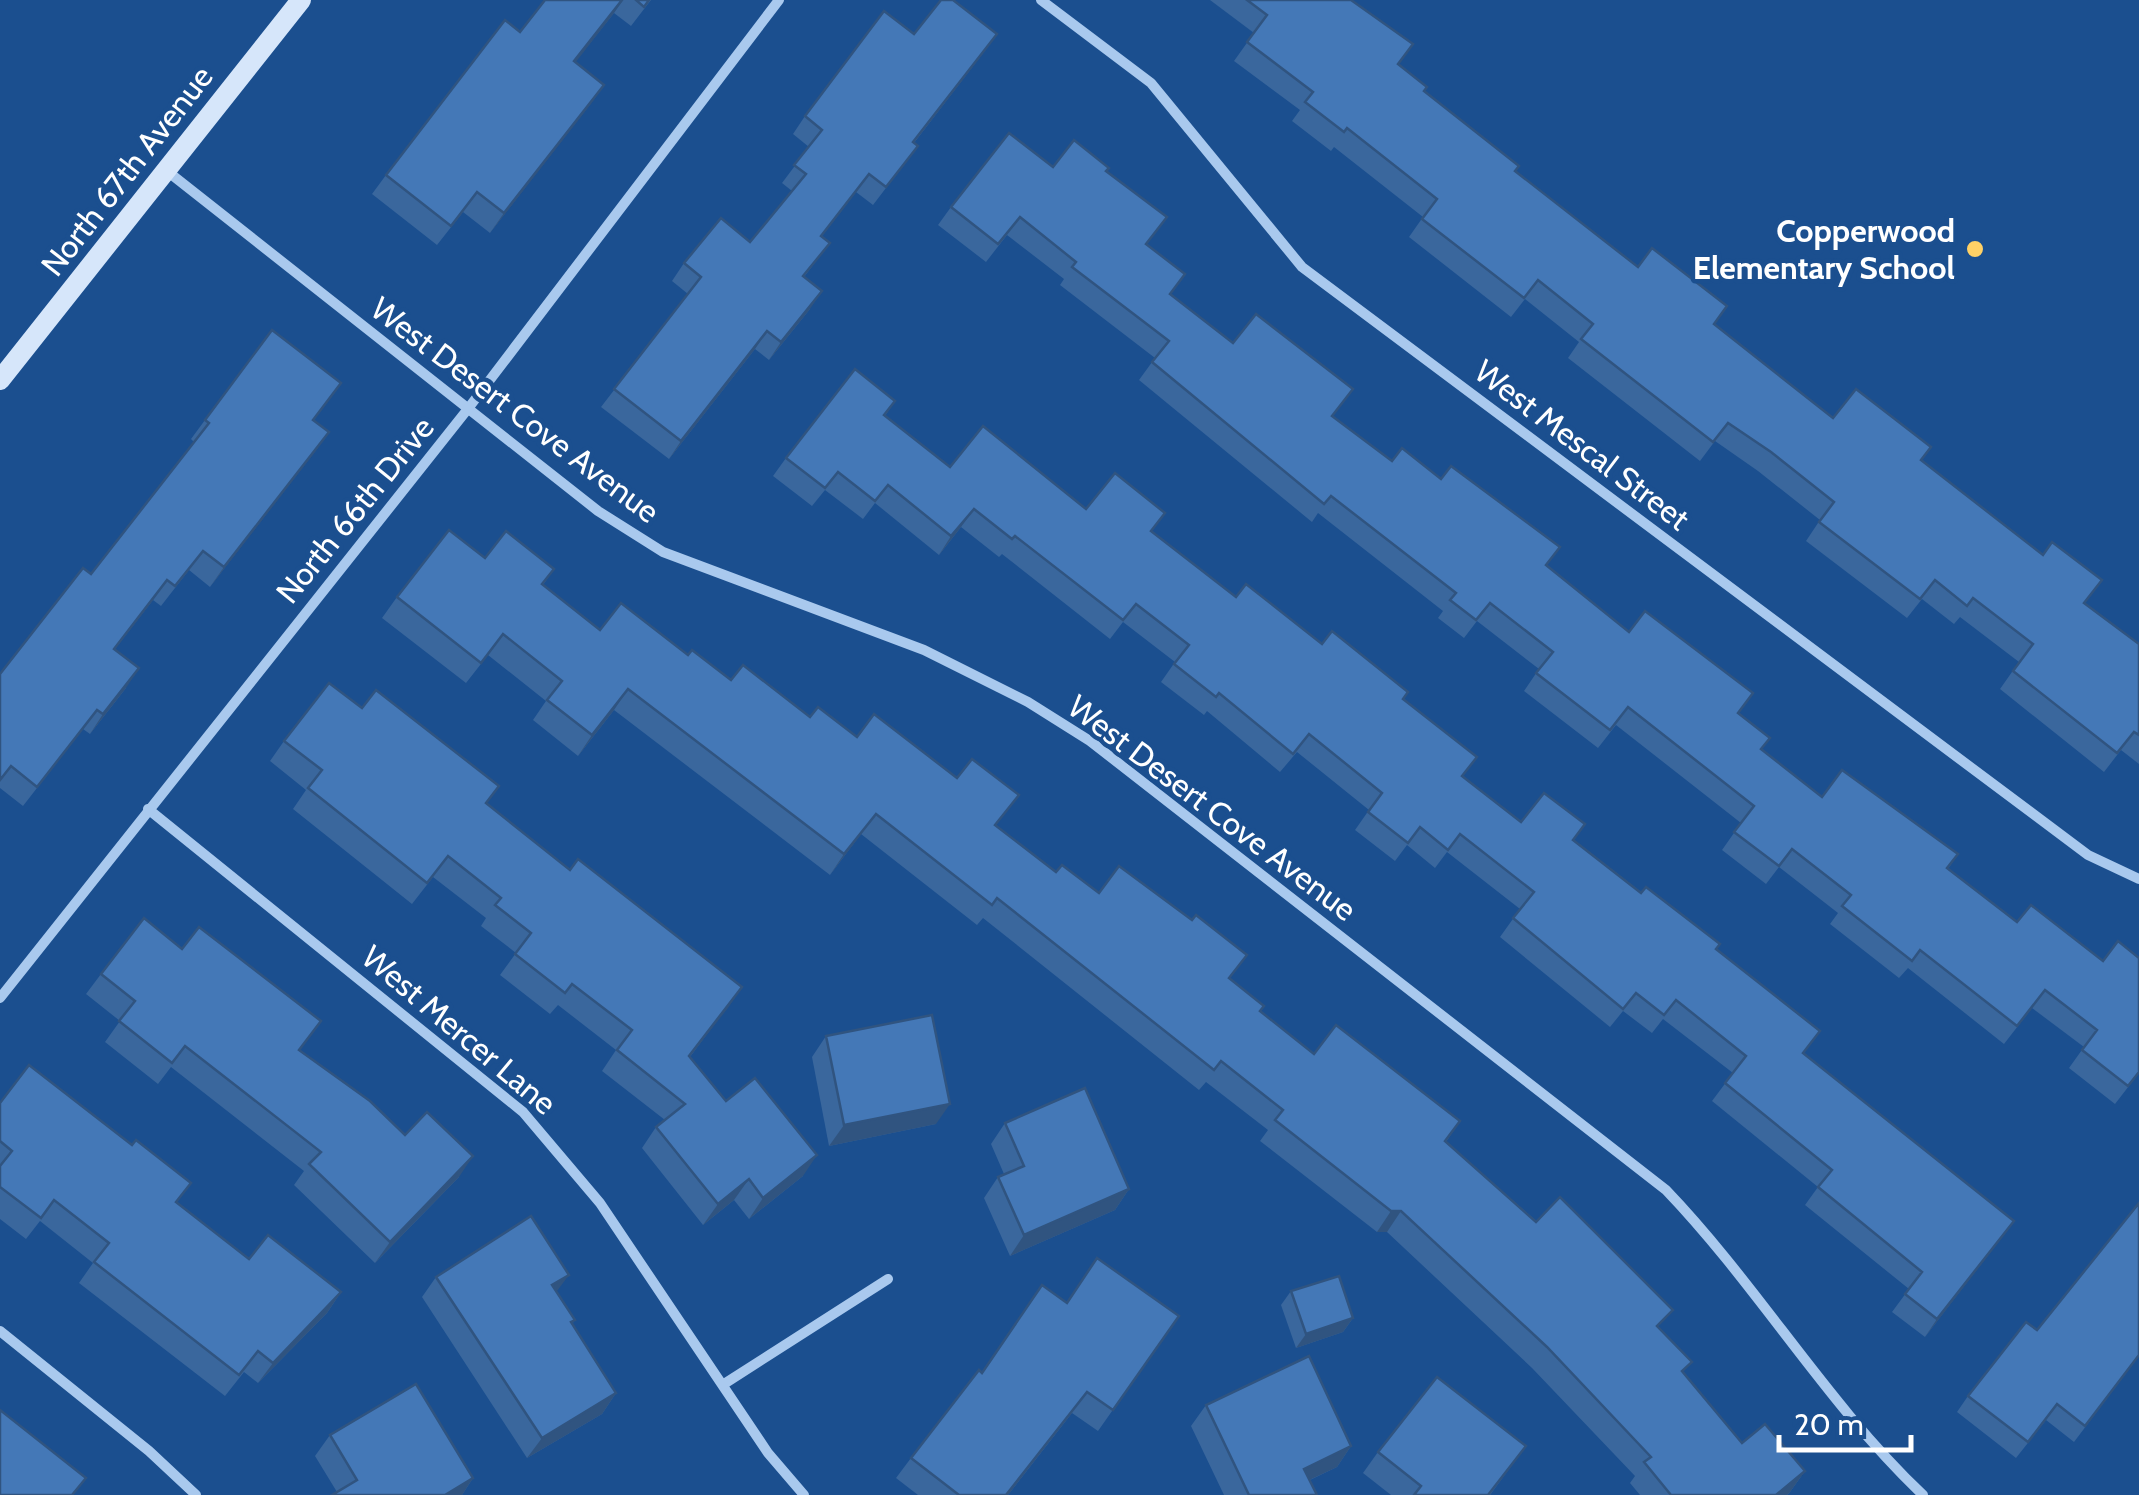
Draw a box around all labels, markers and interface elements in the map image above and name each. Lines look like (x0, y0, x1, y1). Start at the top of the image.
street label: North 67th Avenue (32, 58, 221, 284)
place label: Copperwood Elementary School (1693, 211, 1955, 287)
marker: Copperwood Elementary School (1964, 238, 1986, 260)
street label: West Desert Cove Avenue (363, 288, 667, 531)
street label: West Mescal Street (1467, 351, 1698, 538)
street label: North 66th Drive (268, 409, 442, 611)
street label: West Desert Cove Avenue (1060, 686, 1364, 929)
street label: West Mercer Lane (354, 937, 565, 1122)
scale bar (1779, 1390, 1912, 1452)
text: 20 m (1794, 1406, 1864, 1443)

